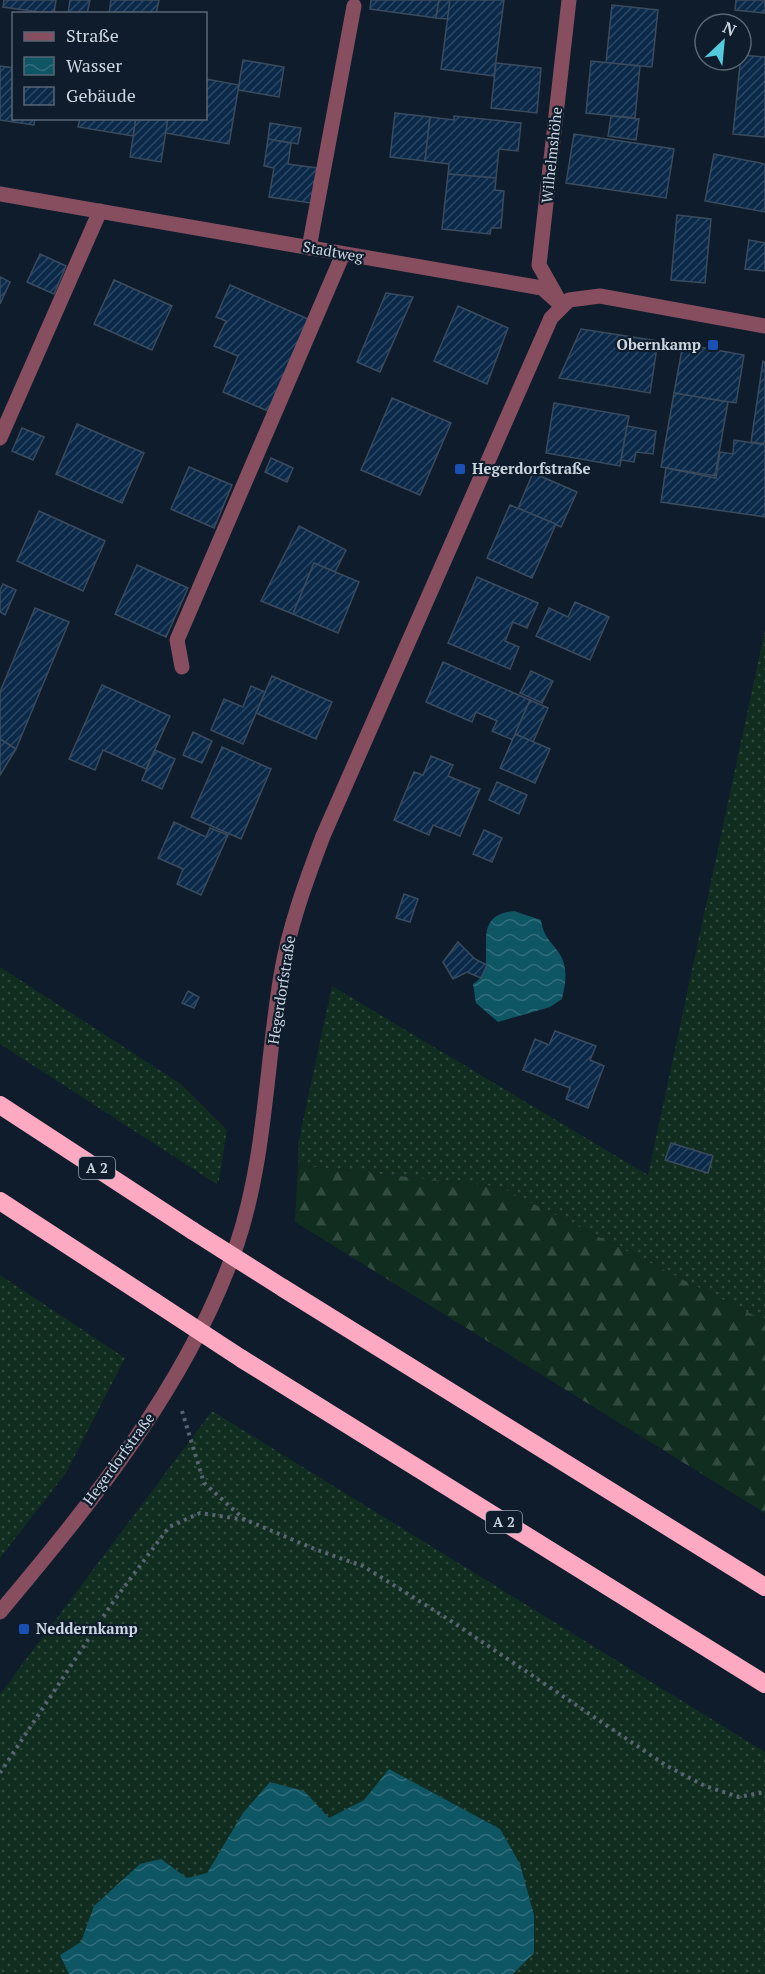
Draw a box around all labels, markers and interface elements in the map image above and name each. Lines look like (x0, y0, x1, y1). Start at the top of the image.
legend (12, 12, 207, 120)
north arrow (693, 12, 753, 72)
text: N (719, 16, 740, 41)
text: Straße (66, 23, 119, 47)
text: Wasser (66, 53, 122, 77)
text: Gebäude (66, 83, 136, 107)
street label: Wilhelmshöhe (536, 106, 566, 204)
street label: Stadtweg (301, 236, 366, 266)
place label: Obernkamp (617, 334, 701, 354)
marker: Obernkamp (706, 338, 720, 352)
place label: Hegerdorfstraße (472, 458, 591, 478)
marker: Hegerdorfstraße (453, 462, 467, 476)
street label: Hegerdorfstraße (263, 934, 299, 1046)
road number: A 2 (79, 1157, 115, 1179)
street label: Hegerdorfstraße (78, 1408, 159, 1509)
road number: A 2 (486, 1511, 522, 1533)
place label: Neddernkamp (36, 1618, 138, 1638)
marker: Neddernkamp (17, 1622, 31, 1636)

